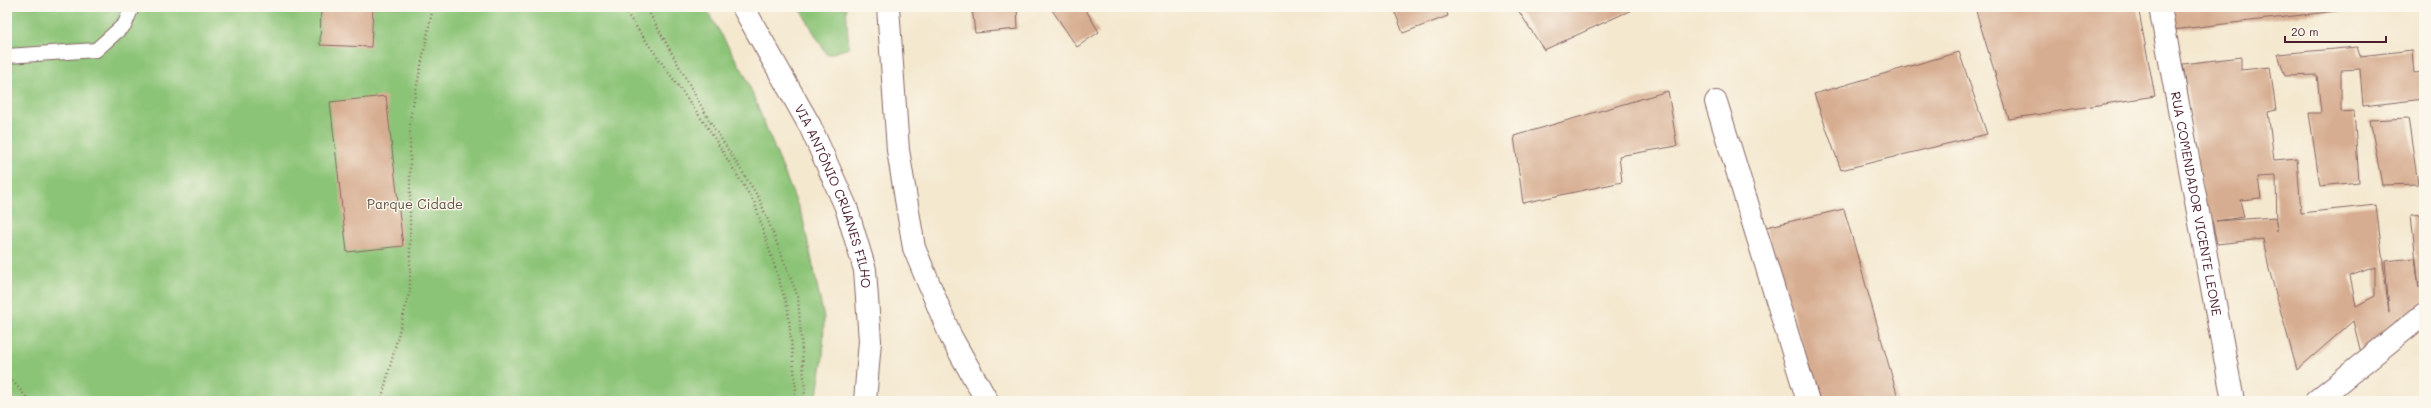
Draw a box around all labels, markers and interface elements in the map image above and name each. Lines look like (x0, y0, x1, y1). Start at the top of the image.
scale bar (2285, 18, 2386, 44)
text: 20 m (2291, 23, 2319, 39)
street label: RUA COMENDADOR VICENTE LEONE (2168, 90, 2226, 317)
street label: VIA ANTÔNIO CRUANES FILHO (791, 101, 875, 289)
park label: Parque Cidade (367, 195, 463, 212)

